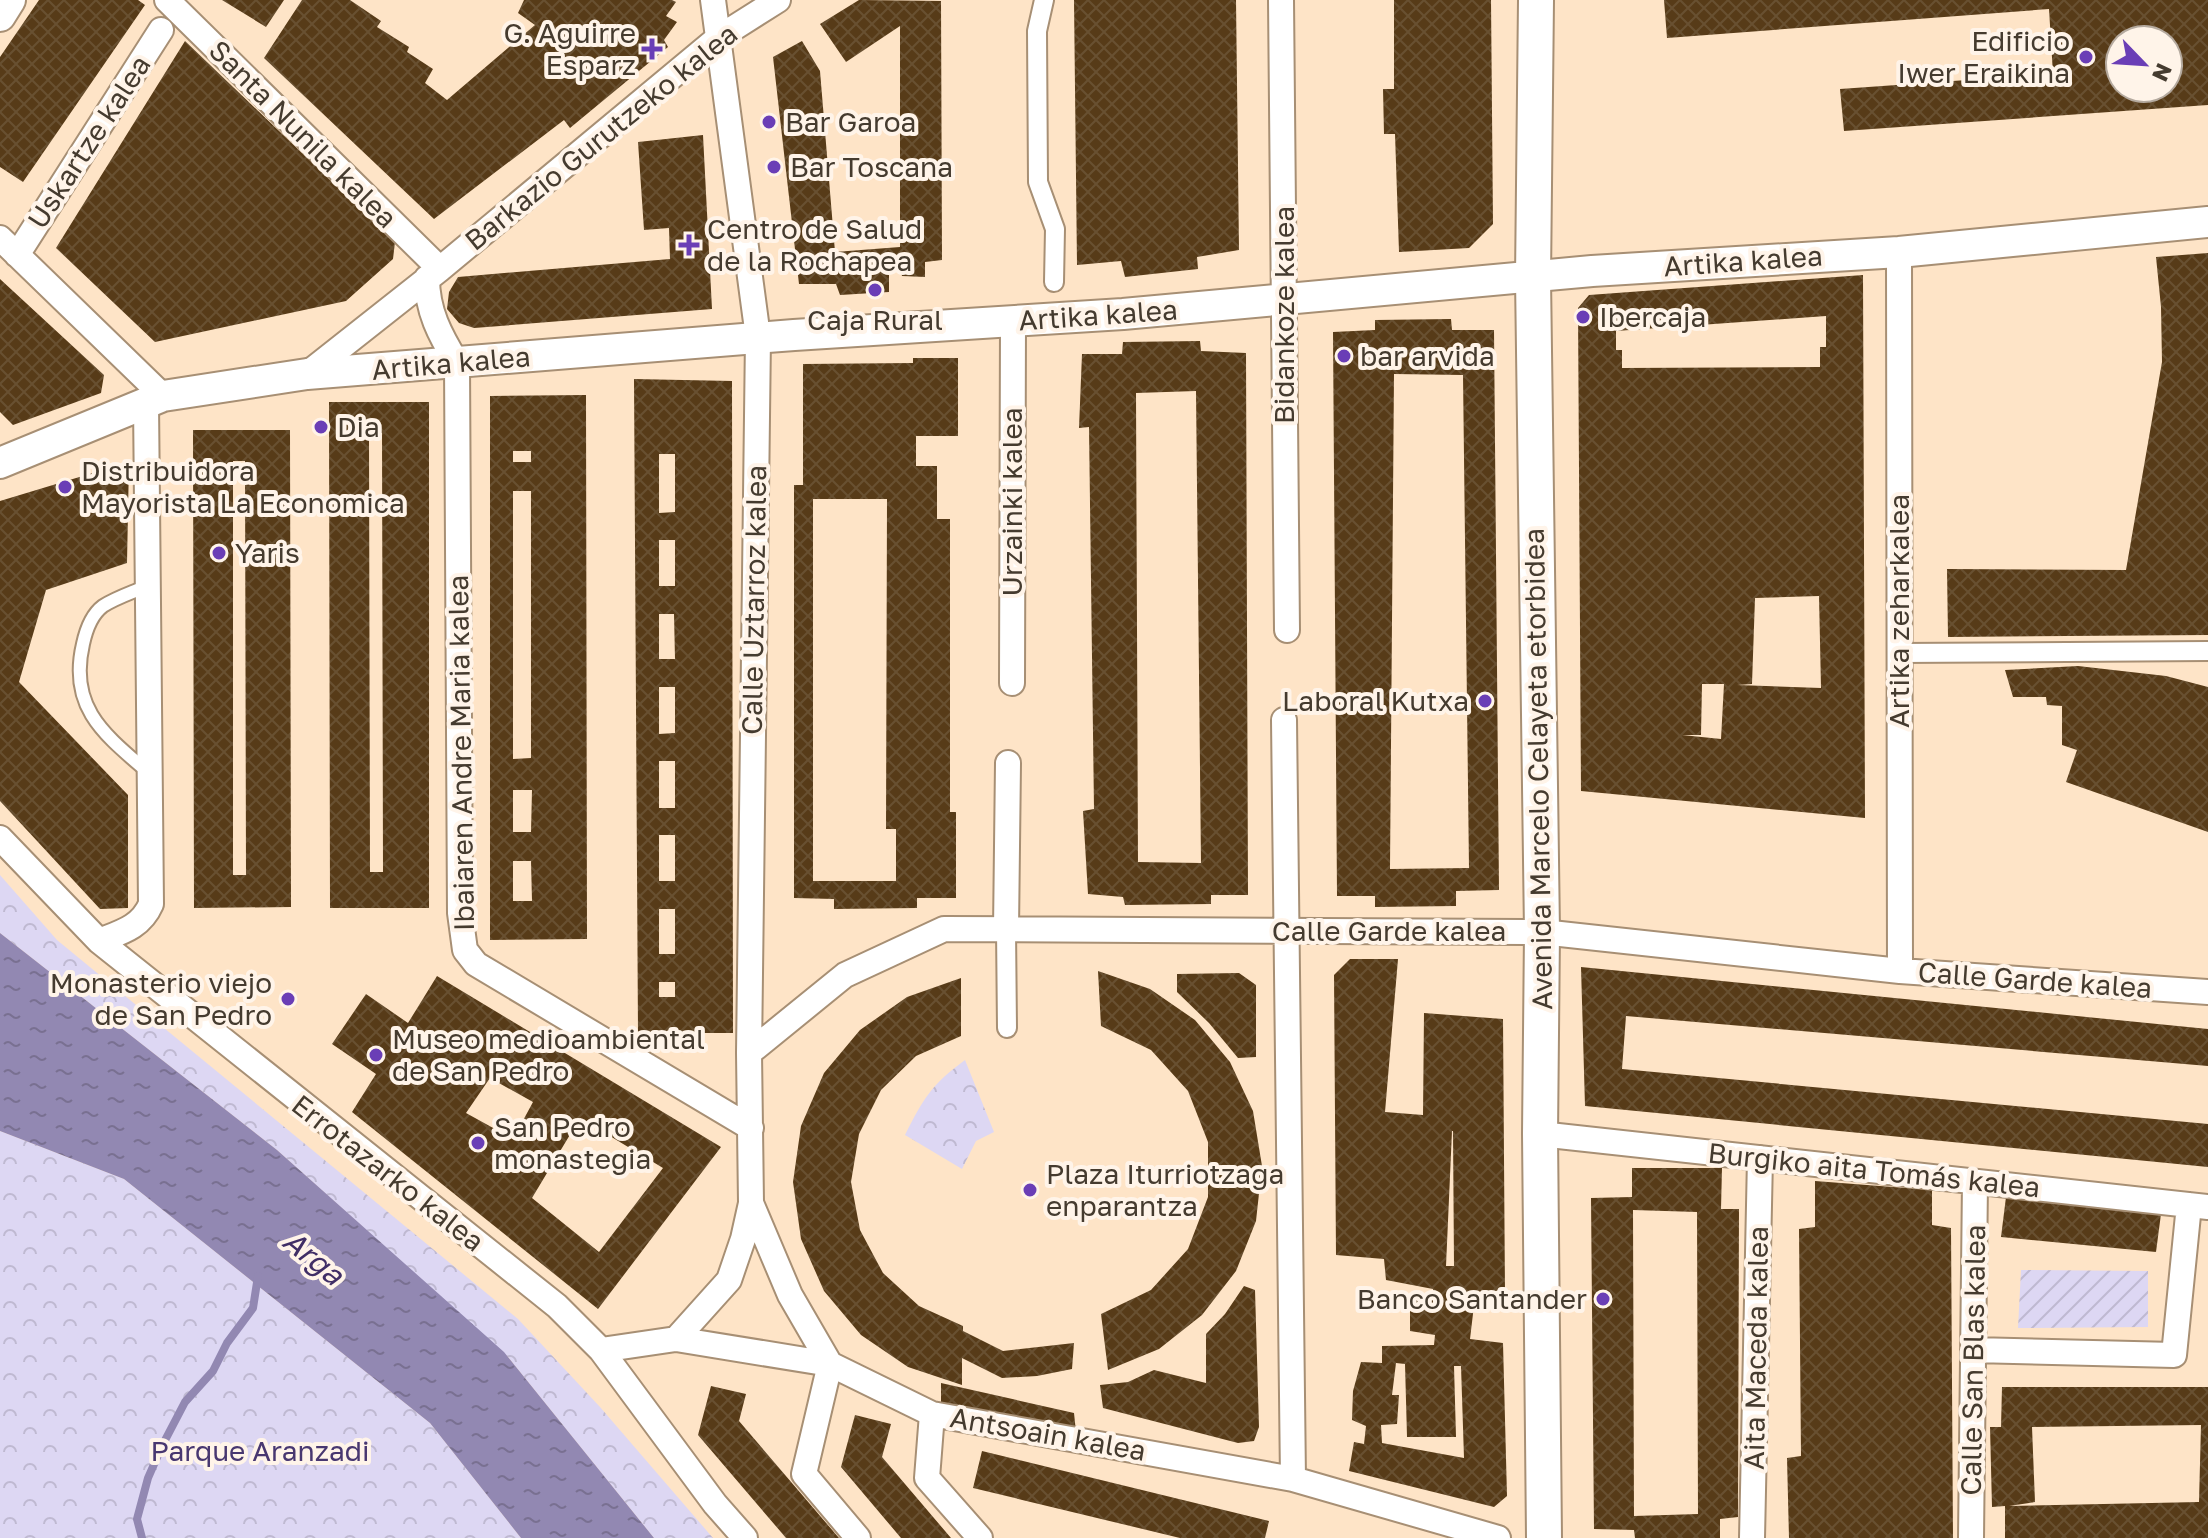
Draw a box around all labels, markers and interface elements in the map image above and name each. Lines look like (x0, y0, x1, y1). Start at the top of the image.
place label: G. Aguirre Esparz (503, 16, 636, 81)
street label: Barkazio Gurutzeko kalea (458, 17, 743, 257)
place label: Edificio Iwer Eraikina (1897, 24, 2070, 89)
north arrow (2104, 24, 2184, 104)
street label: Santa Nunila kalea (203, 33, 404, 234)
marker: G. Aguirre Esparz (643, 40, 661, 58)
marker: Edificio Iwer Eraikina (2077, 48, 2095, 66)
street label: Uskartze kalea (20, 49, 157, 234)
text: N (2147, 59, 2178, 86)
place label: Bar Garoa (785, 105, 916, 138)
marker: Bar Garoa (760, 113, 778, 131)
place label: Bar Toscana (790, 150, 953, 183)
marker: Bar Toscana (765, 158, 783, 176)
street label: Bidankoze kalea (1267, 206, 1300, 424)
place label: Centro de Salud de la Rochapea (707, 212, 922, 277)
marker: Centro de Salud de la Rochapea (678, 234, 700, 256)
street label: Artika kalea (1662, 238, 1824, 283)
marker: Caja Rural (866, 281, 884, 299)
street label: Artika kalea (1017, 292, 1179, 337)
place label: Ibercaja (1599, 300, 1706, 333)
place label: Caja Rural (807, 303, 943, 336)
marker: Ibercaja (1574, 308, 1592, 326)
street label: Artika kalea (370, 339, 532, 386)
place label: bar arvida (1360, 339, 1495, 372)
marker: bar arvida (1335, 347, 1353, 365)
street label: Urzainki kalea (995, 408, 1028, 596)
place label: Dia (337, 410, 380, 443)
marker: Dia (312, 418, 330, 436)
place label: Distribuidora Mayorista La Economica (81, 454, 405, 519)
street label: Calle Uztarroz kalea (735, 465, 772, 735)
marker: Distribuidora Mayorista La Economica (56, 478, 74, 496)
street label: Artika zeharkalea (1882, 494, 1915, 728)
street label: Avenida Marcelo Celayeta etorbidea (1517, 528, 1558, 1010)
place label: Yaris (235, 536, 300, 569)
marker: Yaris (210, 544, 228, 562)
street label: Ibaiaren Andre Maria kalea (441, 574, 480, 932)
place label: Laboral Kutxa (1282, 684, 1469, 717)
marker: Laboral Kutxa (1476, 692, 1494, 710)
street label: Calle Garde kalea (1272, 914, 1506, 947)
street label: Calle Garde kalea (1917, 955, 2153, 1004)
place label: Monasterio viejo de San Pedro (50, 966, 272, 1031)
marker: Monasterio viejo de San Pedro (279, 990, 297, 1008)
place label: Museo medioambiental de San Pedro (392, 1022, 705, 1087)
marker: Museo medioambiental de San Pedro (367, 1046, 385, 1064)
street label: Errotazarko kalea (286, 1087, 491, 1258)
place label: San Pedro monastegia (494, 1110, 651, 1175)
marker: San Pedro monastegia (469, 1134, 487, 1152)
street label: Burgiko aita Tomás kalea (1706, 1136, 2042, 1203)
place label: Plaza Iturriotzaga enparantza (1046, 1157, 1284, 1222)
marker: Plaza Iturriotzaga enparantza (1021, 1181, 1039, 1199)
water label: Arga (276, 1222, 352, 1293)
street label: Calle San Blas kalea (1954, 1224, 1991, 1496)
street label: Aita Maceda kalea (1737, 1226, 1774, 1470)
place label: Banco Santander (1357, 1282, 1587, 1315)
marker: Banco Santander (1594, 1290, 1612, 1308)
street label: Antsoain kalea (948, 1400, 1149, 1467)
park label: Parque Aranzadi (150, 1434, 370, 1467)

